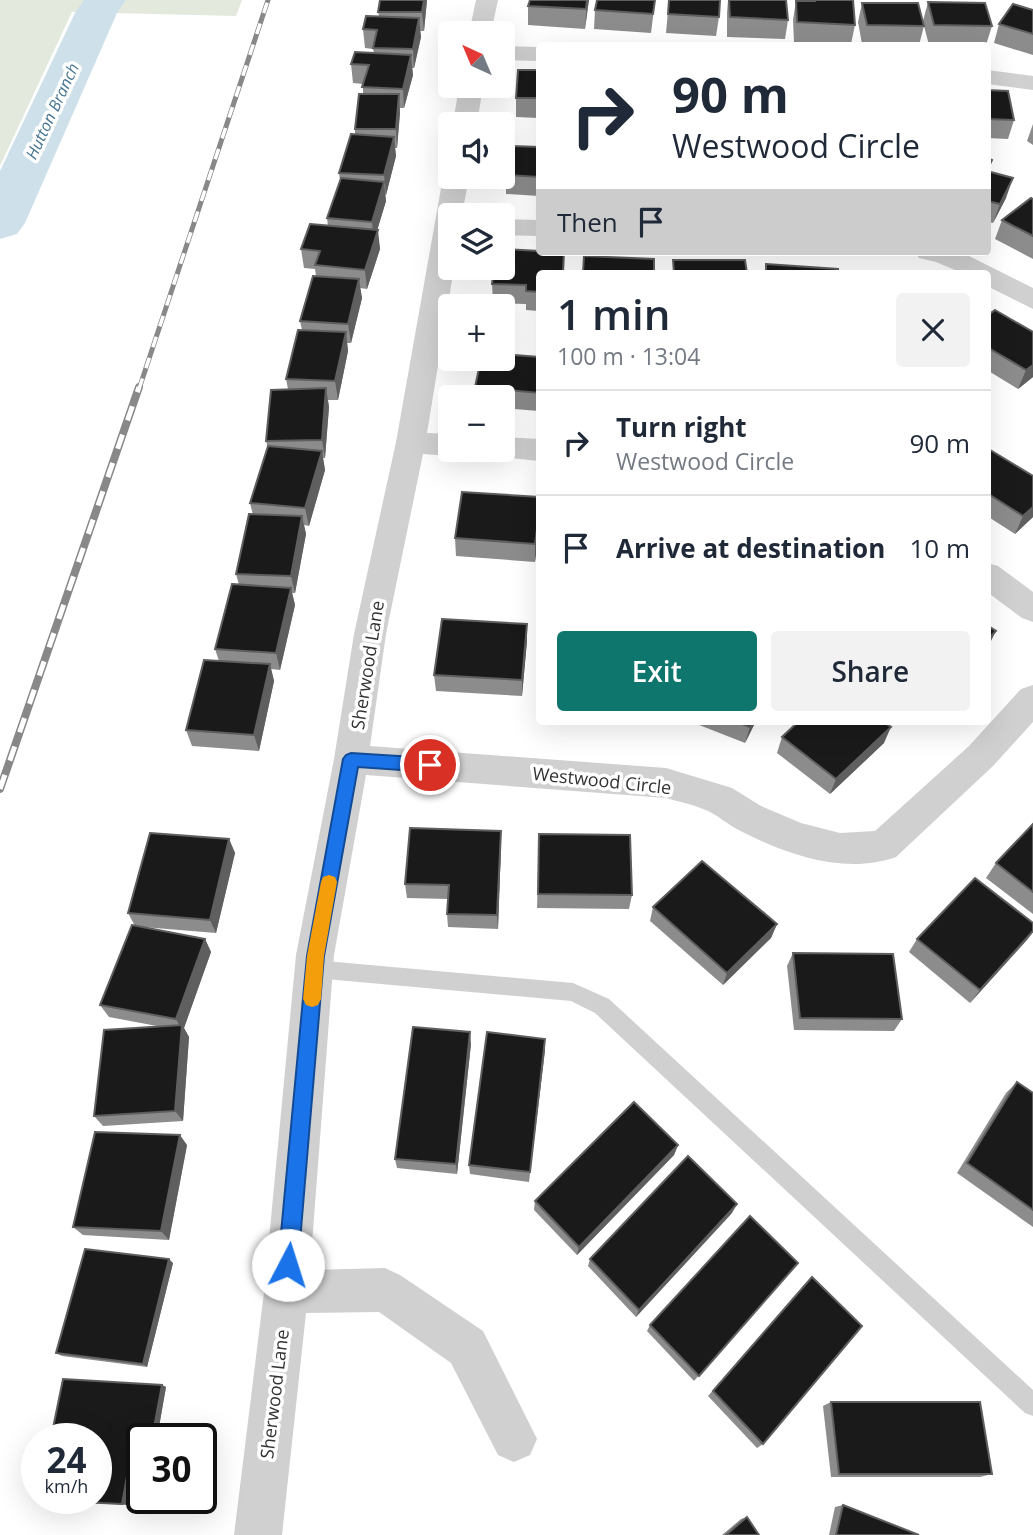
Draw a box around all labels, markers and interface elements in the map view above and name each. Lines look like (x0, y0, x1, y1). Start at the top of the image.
north arrow (438, 21, 514, 98)
map controls (438, 21, 515, 462)
water label: Hutton Branch (20, 59, 84, 163)
text: 90 m (672, 61, 789, 127)
icon: right (557, 70, 648, 161)
button: sound (438, 112, 515, 189)
text: Westwood Circle (672, 124, 920, 167)
button: layers (438, 203, 515, 280)
icon: arrive (632, 203, 670, 241)
text: Then (557, 204, 618, 240)
text: 1 min (557, 285, 670, 342)
button: close (896, 293, 970, 367)
button: + (438, 294, 515, 371)
text: 100 m · 13:04 (557, 340, 700, 372)
button: − (438, 385, 515, 462)
text: Turn right (616, 409, 747, 445)
icon: right (557, 424, 595, 462)
text: 90 m (909, 425, 970, 461)
text: Westwood Circle (616, 445, 794, 477)
icon: arrive (557, 529, 595, 567)
text: Arrive at destination (616, 530, 885, 566)
text: 10 m (909, 530, 970, 566)
street label: Sherwood Lane (345, 599, 389, 731)
button: Exit (557, 631, 757, 711)
button: Share (771, 631, 970, 711)
pin (400, 735, 460, 795)
icon: arrive (411, 746, 449, 784)
street label: Westwood Circle (531, 761, 673, 799)
position arrow (251, 1228, 325, 1302)
street label: Sherwood Lane (254, 1328, 294, 1460)
speed limit sign: 30 (126, 1423, 217, 1514)
text: 24 (46, 1436, 87, 1483)
text: km/h (45, 1474, 88, 1498)

